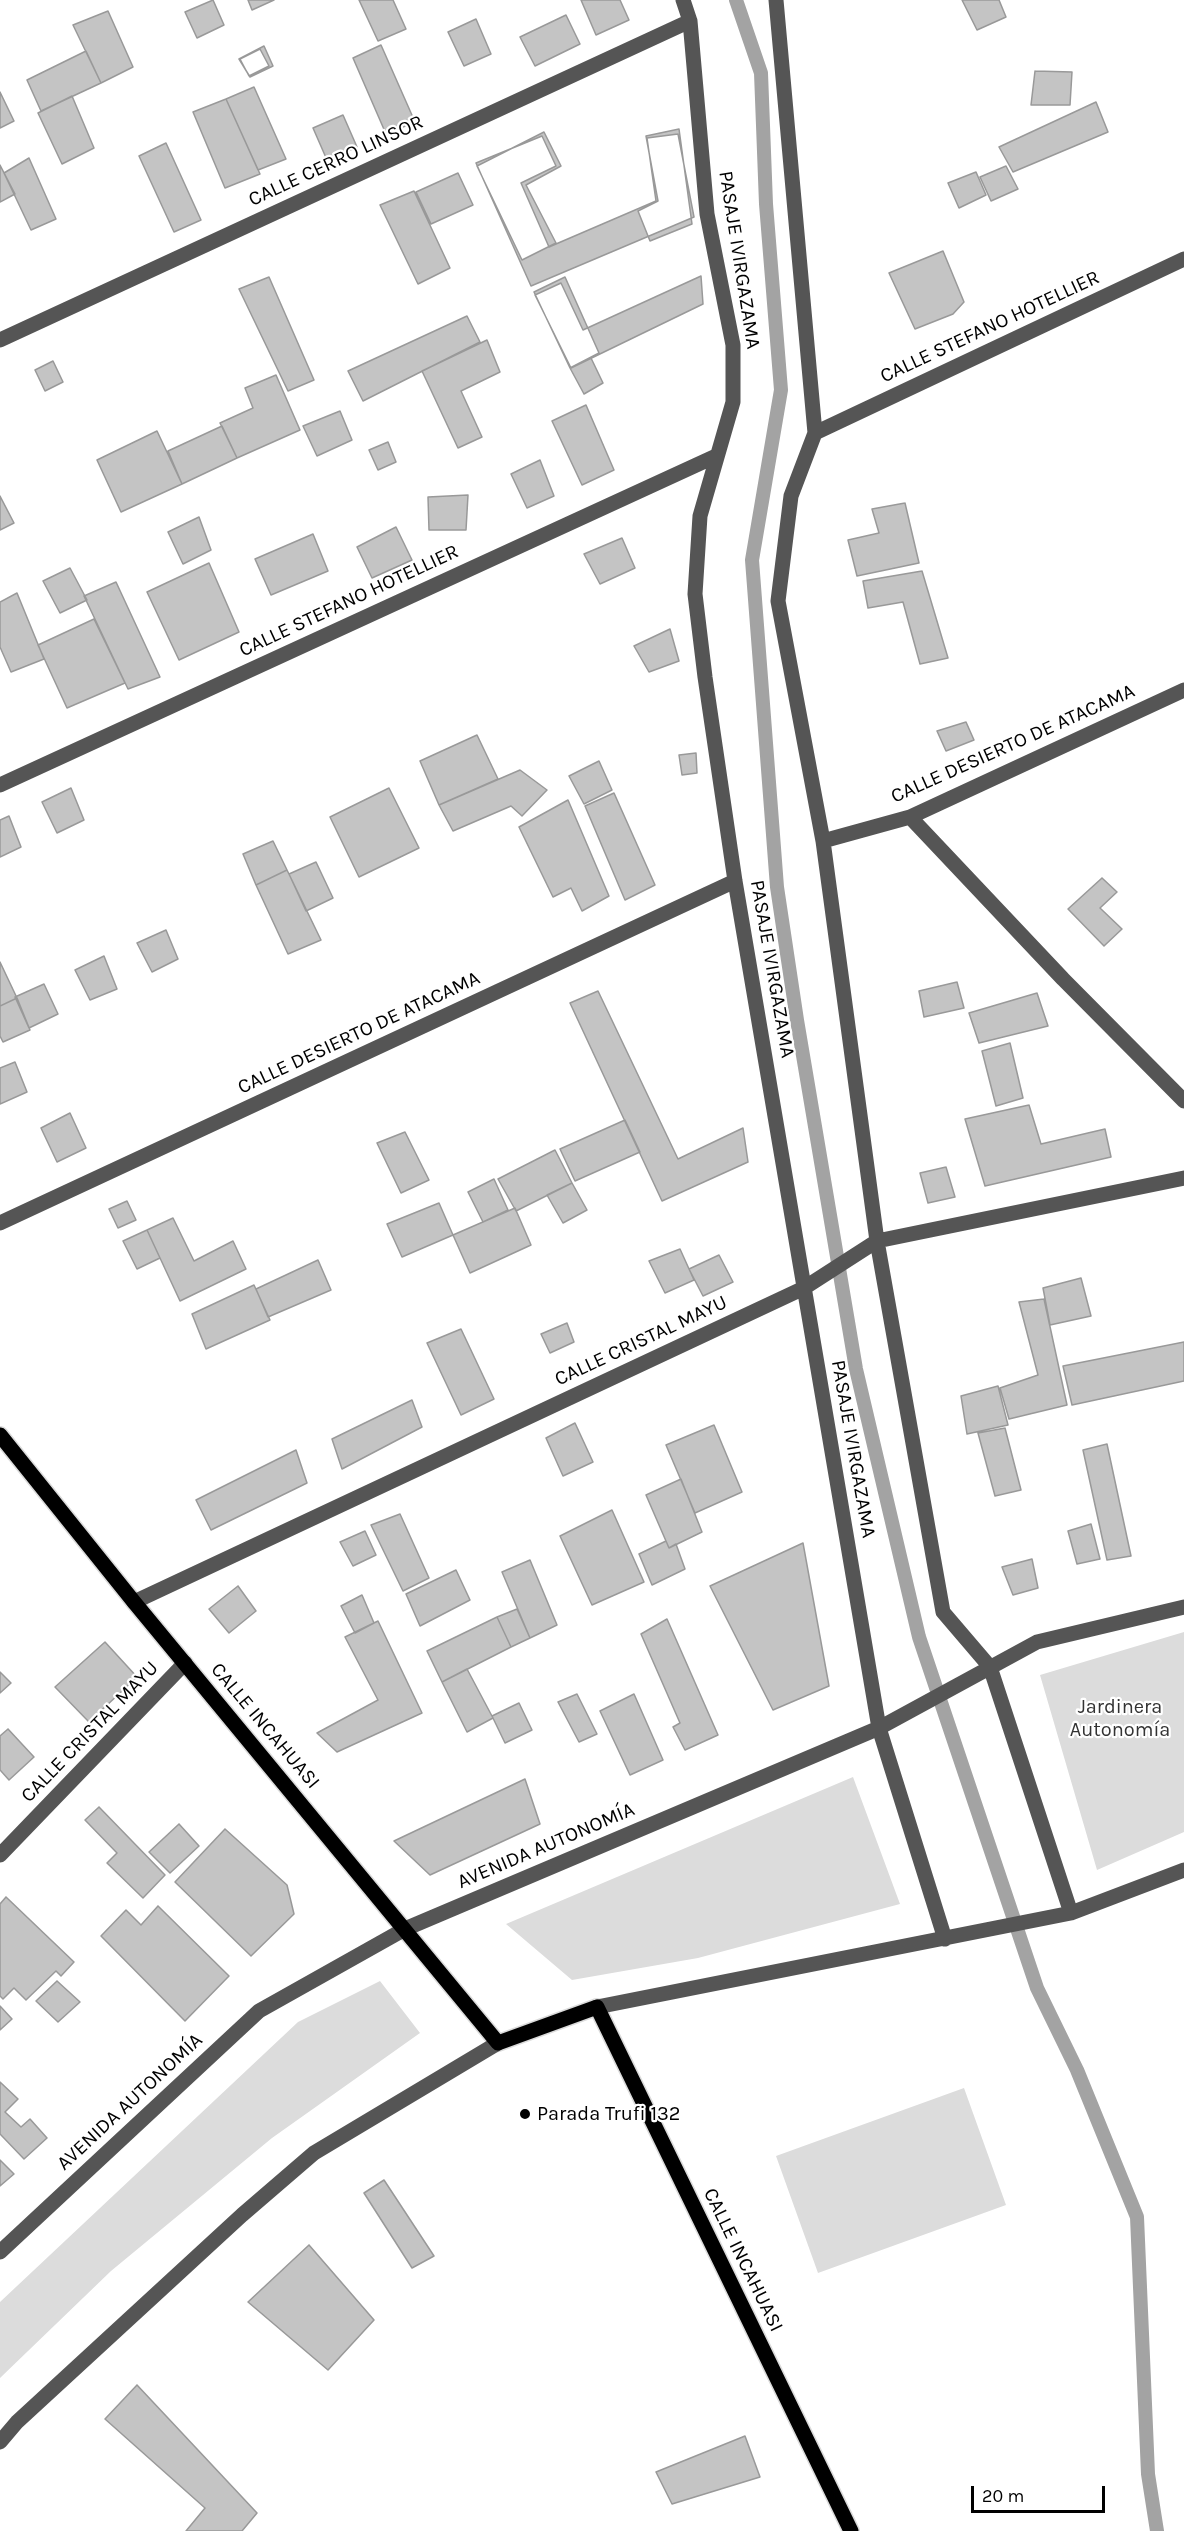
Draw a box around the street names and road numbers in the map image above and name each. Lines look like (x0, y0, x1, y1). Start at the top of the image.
street label: CALLE CERRO LINSOR (245, 110, 427, 212)
street label: PASAJE IVIRGAZAMA (713, 169, 765, 351)
street label: CALLE STEFANO HOTELLIER (877, 266, 1103, 388)
street label: CALLE STEFANO HOTELLIER (236, 540, 462, 662)
street label: CALLE DESIERTO DE ATACAMA (887, 679, 1139, 809)
street label: PASAJE IVIRGAZAMA (745, 878, 799, 1060)
street label: CALLE DESIERTO DE ATACAMA (234, 966, 484, 1100)
street label: CALLE CRISTAL MAYU (551, 1291, 731, 1391)
street label: PASAJE IVIRGAZAMA (826, 1358, 880, 1540)
street label: CALLE CRISTAL MAYU (16, 1656, 164, 1808)
street label: CALLE INCAHUASI (205, 1658, 325, 1794)
street label: AVENIDA AUTONOMÍA (454, 1798, 638, 1894)
street label: AVENIDA AUTONOMÍA (52, 2028, 208, 2176)
street label: CALLE INCAHUASI (698, 2184, 788, 2336)

